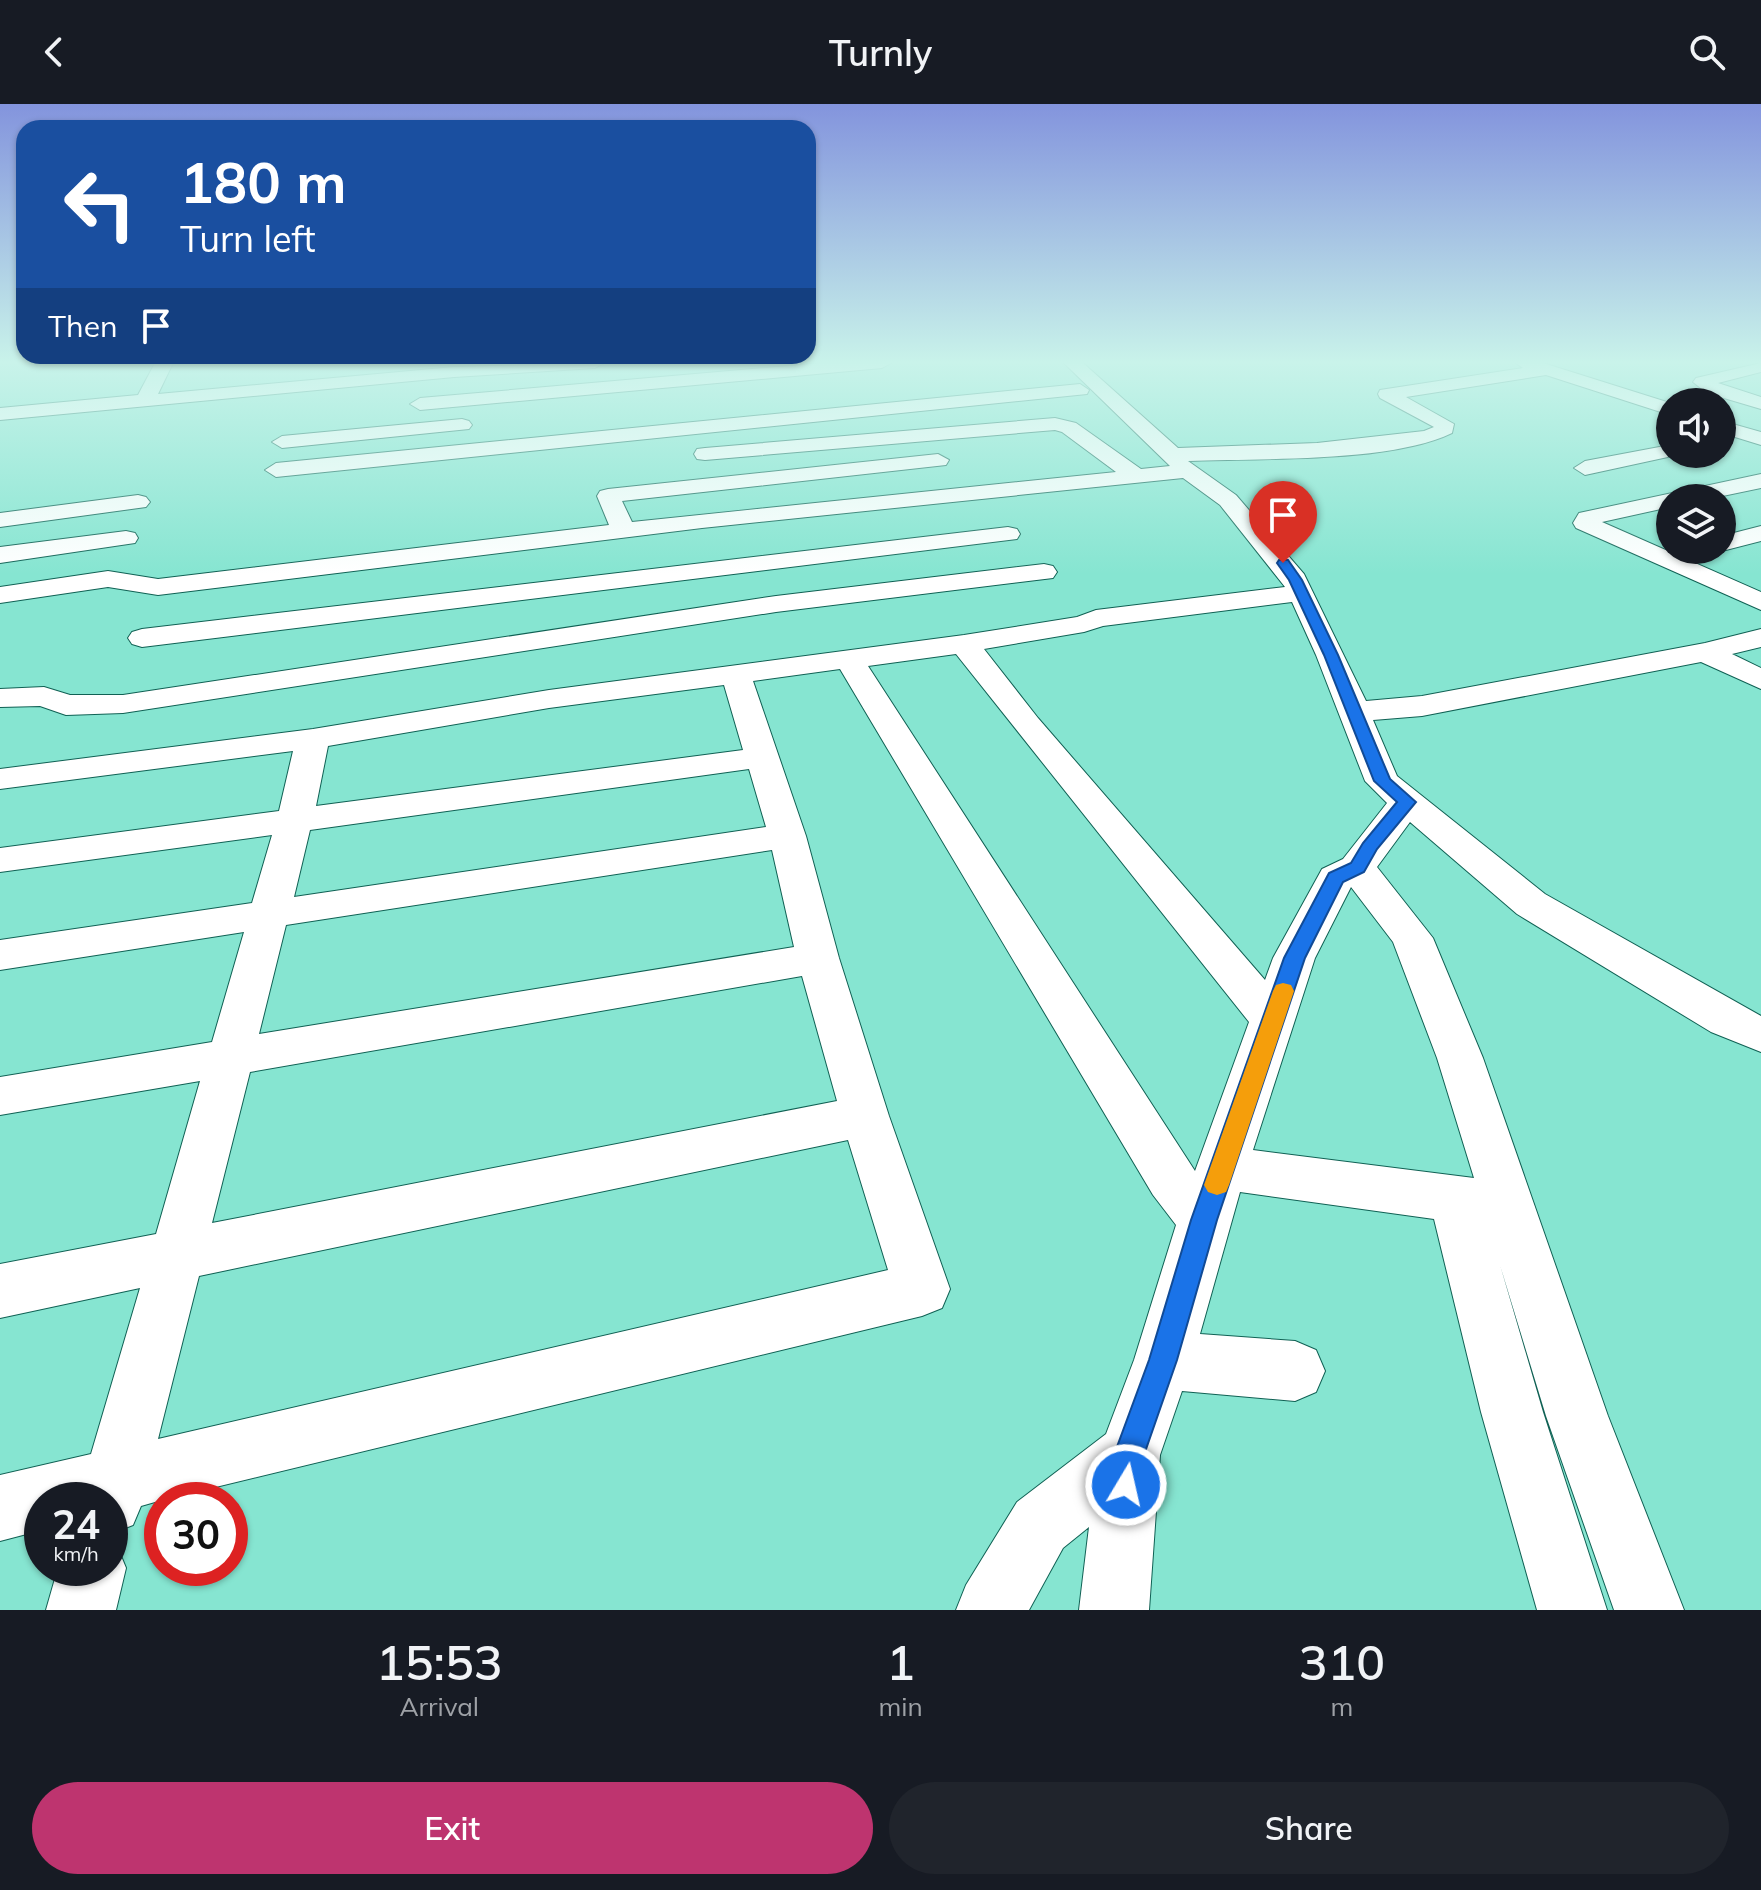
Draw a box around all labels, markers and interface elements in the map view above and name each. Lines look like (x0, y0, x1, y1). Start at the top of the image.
icon: back (32, 30, 76, 74)
text: Turnly (829, 30, 932, 75)
icon: search (1685, 30, 1729, 74)
text: 180 m (180, 147, 347, 217)
icon: left (48, 152, 152, 256)
text: Turn left (180, 216, 316, 261)
icon: arrive (134, 304, 178, 348)
text: Then (48, 307, 118, 345)
map controls (1656, 388, 1736, 564)
button: sound (1656, 388, 1736, 468)
pin (1249, 481, 1317, 563)
button: layers (1656, 484, 1736, 564)
icon: arrive (1261, 493, 1305, 537)
position arrow (1084, 1443, 1168, 1527)
speed limit sign: 30 (144, 1482, 248, 1586)
text: 24 (52, 1499, 100, 1549)
text: km/h (53, 1541, 99, 1566)
text: 15:53 (376, 1632, 503, 1692)
text: 1 (886, 1632, 915, 1692)
text: 310 (1299, 1632, 1385, 1692)
text: Arrival (399, 1690, 479, 1723)
text: min (878, 1690, 923, 1723)
text: m (1330, 1690, 1353, 1723)
button: Exit (32, 1782, 873, 1874)
button: Share (889, 1782, 1729, 1874)

